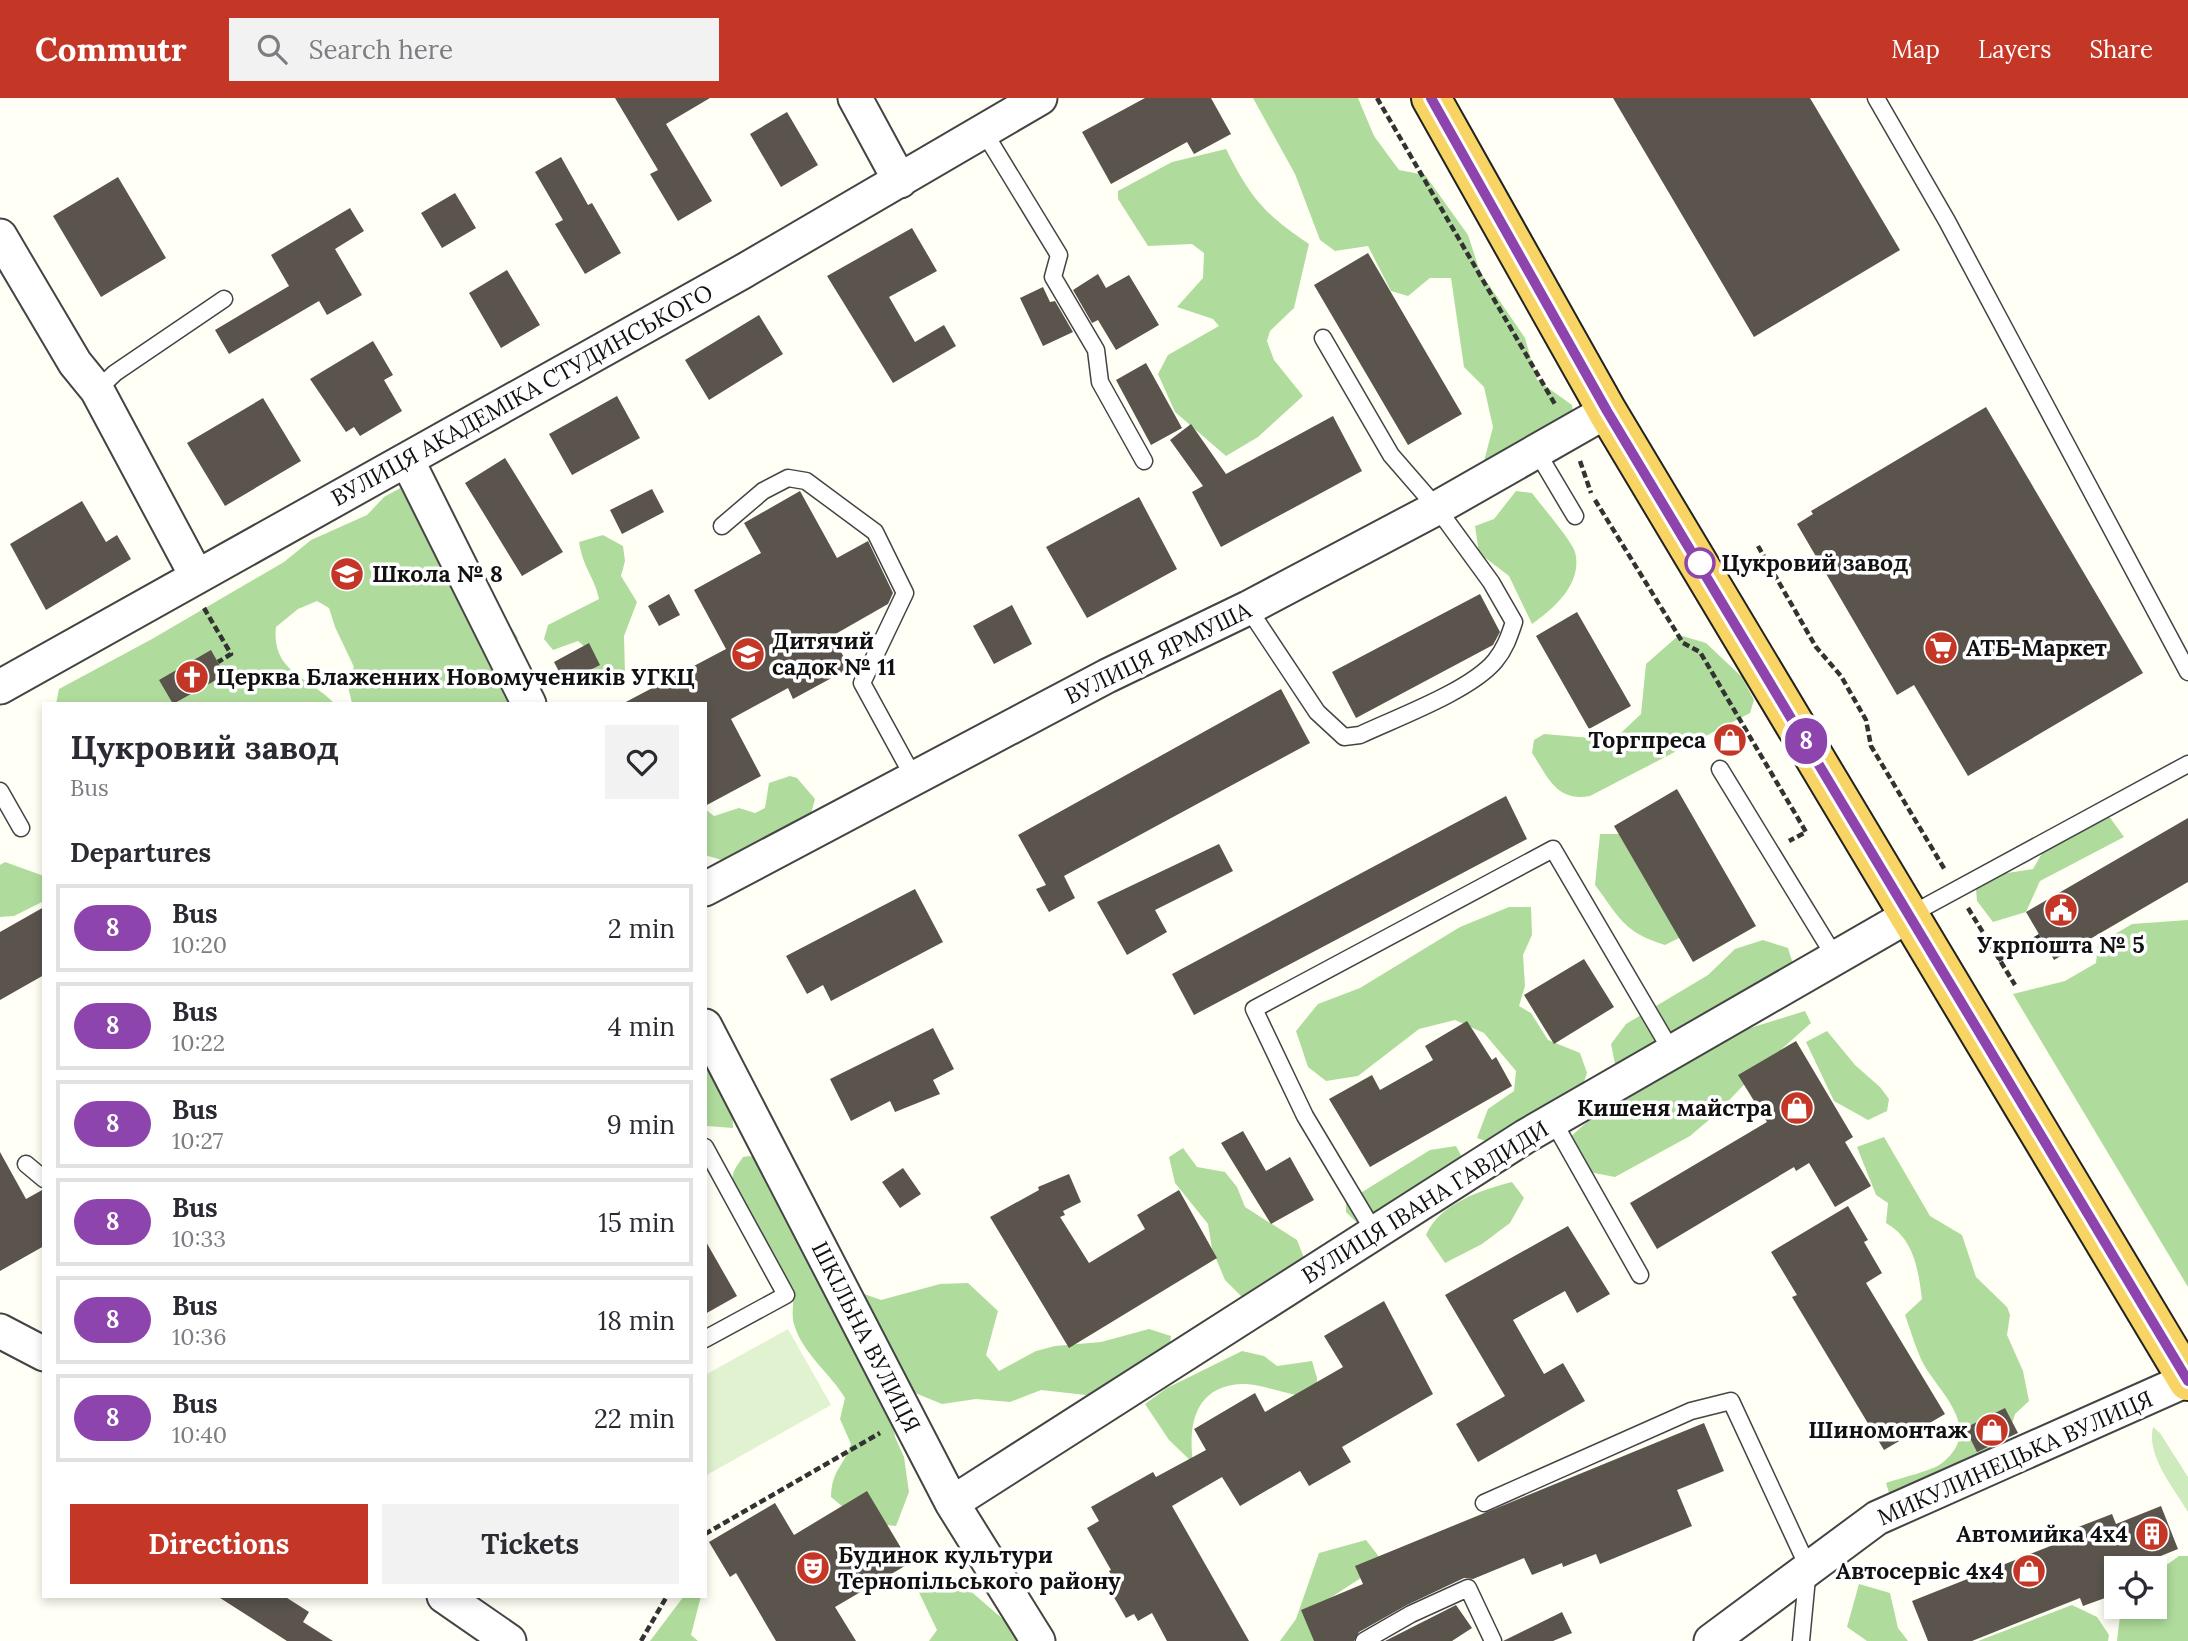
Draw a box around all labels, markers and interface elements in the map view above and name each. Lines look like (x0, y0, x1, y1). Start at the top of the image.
search box (229, 18, 719, 81)
text: Commutr (35, 28, 187, 70)
icon: search (253, 30, 291, 68)
text: Search here (309, 33, 453, 66)
text: Map (1891, 34, 1940, 65)
text: Layers (1978, 34, 2051, 65)
text: Share (2089, 34, 2153, 65)
street label: ВУЛИЦЯ АКАДЕМІКА СТУДИНСЬКОГО (326, 277, 718, 512)
marker: Цукровий завод (1685, 548, 1715, 578)
place label: Цукровий завод (1721, 548, 1908, 577)
school or university icon: Школа № 8 (328, 555, 366, 593)
place label: Школа № 8 (372, 559, 503, 588)
street label: ВУЛИЦЯ ЯРМУША (1060, 595, 1256, 710)
place label: Дитячий садок № 11 (772, 626, 896, 681)
supermarket icon: АТБ-Маркет (1922, 629, 1960, 667)
place label: АТБ-Маркет (1966, 633, 2107, 662)
school or university icon: Дитячий садок № 11 (729, 635, 767, 673)
church icon: Церква Блаженних Новомучеників УГКЦ (173, 658, 211, 696)
place label: Церква Блаженних Новомучеників УГКЦ (216, 662, 695, 691)
line badge: 8 (1783, 718, 1829, 764)
shop icon: Торгпреса (1711, 721, 1749, 759)
button: heart (605, 725, 679, 799)
place label: Торгпреса (1589, 725, 1706, 754)
text: 8 (1799, 725, 1813, 756)
text: Цукровий завод (70, 726, 339, 768)
text: Bus (70, 773, 109, 802)
text: Departures (70, 836, 211, 869)
public building icon: Укрпошта № 5 (2042, 891, 2080, 929)
text: Bus (172, 897, 218, 930)
text: 8 (106, 912, 119, 943)
text: 2 min (608, 912, 675, 945)
text: 10:20 (172, 930, 227, 959)
place label: Укрпошта № 5 (1977, 930, 2145, 959)
text: Bus (172, 995, 218, 1028)
text: 8 (106, 1010, 119, 1041)
text: 4 min (608, 1010, 675, 1043)
text: 10:22 (172, 1028, 225, 1057)
shop icon: Кишеня майстра (1778, 1089, 1816, 1127)
text: Bus (172, 1093, 218, 1126)
place label: Кишеня майстра (1577, 1093, 1772, 1122)
text: 8 (106, 1108, 119, 1139)
text: 9 min (607, 1108, 675, 1141)
street label: ВУЛИЦЯ ІВАНА ГАВДИДИ (1296, 1114, 1554, 1290)
text: 10:27 (172, 1126, 223, 1155)
text: Bus (172, 1191, 218, 1224)
text: 8 (106, 1206, 119, 1237)
text: 15 min (598, 1206, 675, 1239)
text: 10:33 (172, 1224, 226, 1253)
street label: ШКІЛЬНА ВУЛИЦЯ (806, 1236, 927, 1437)
text: Bus (172, 1289, 218, 1322)
text: 8 (106, 1304, 119, 1335)
text: 18 min (598, 1304, 675, 1337)
text: 10:36 (172, 1322, 227, 1351)
street label: МИКУЛИНЕЦЬКА ВУЛИЦЯ (1873, 1384, 2157, 1531)
text: Bus (172, 1387, 218, 1420)
text: 8 (106, 1402, 119, 1433)
text: 22 min (594, 1402, 675, 1435)
shop icon: Шиномонтаж (1973, 1411, 2011, 1449)
place label: Шиномонтаж (1808, 1415, 1969, 1444)
text: 10:40 (172, 1420, 227, 1449)
button: Directions (70, 1504, 368, 1584)
button: Tickets (382, 1504, 679, 1584)
building icon: Автомийка 4х4 (2133, 1515, 2171, 1553)
place label: Автомийка 4х4 (1956, 1519, 2128, 1548)
place label: Будинок культури Тернопільського району (838, 1540, 1121, 1595)
theatre icon: Будинок культури Тернопільського району (794, 1549, 832, 1587)
shop icon: Автосервіс 4х4 (2010, 1552, 2048, 1590)
place label: Автосервіс 4х4 (1836, 1556, 2004, 1585)
map controls (2104, 1556, 2167, 1619)
button: locate (2104, 1556, 2167, 1619)

